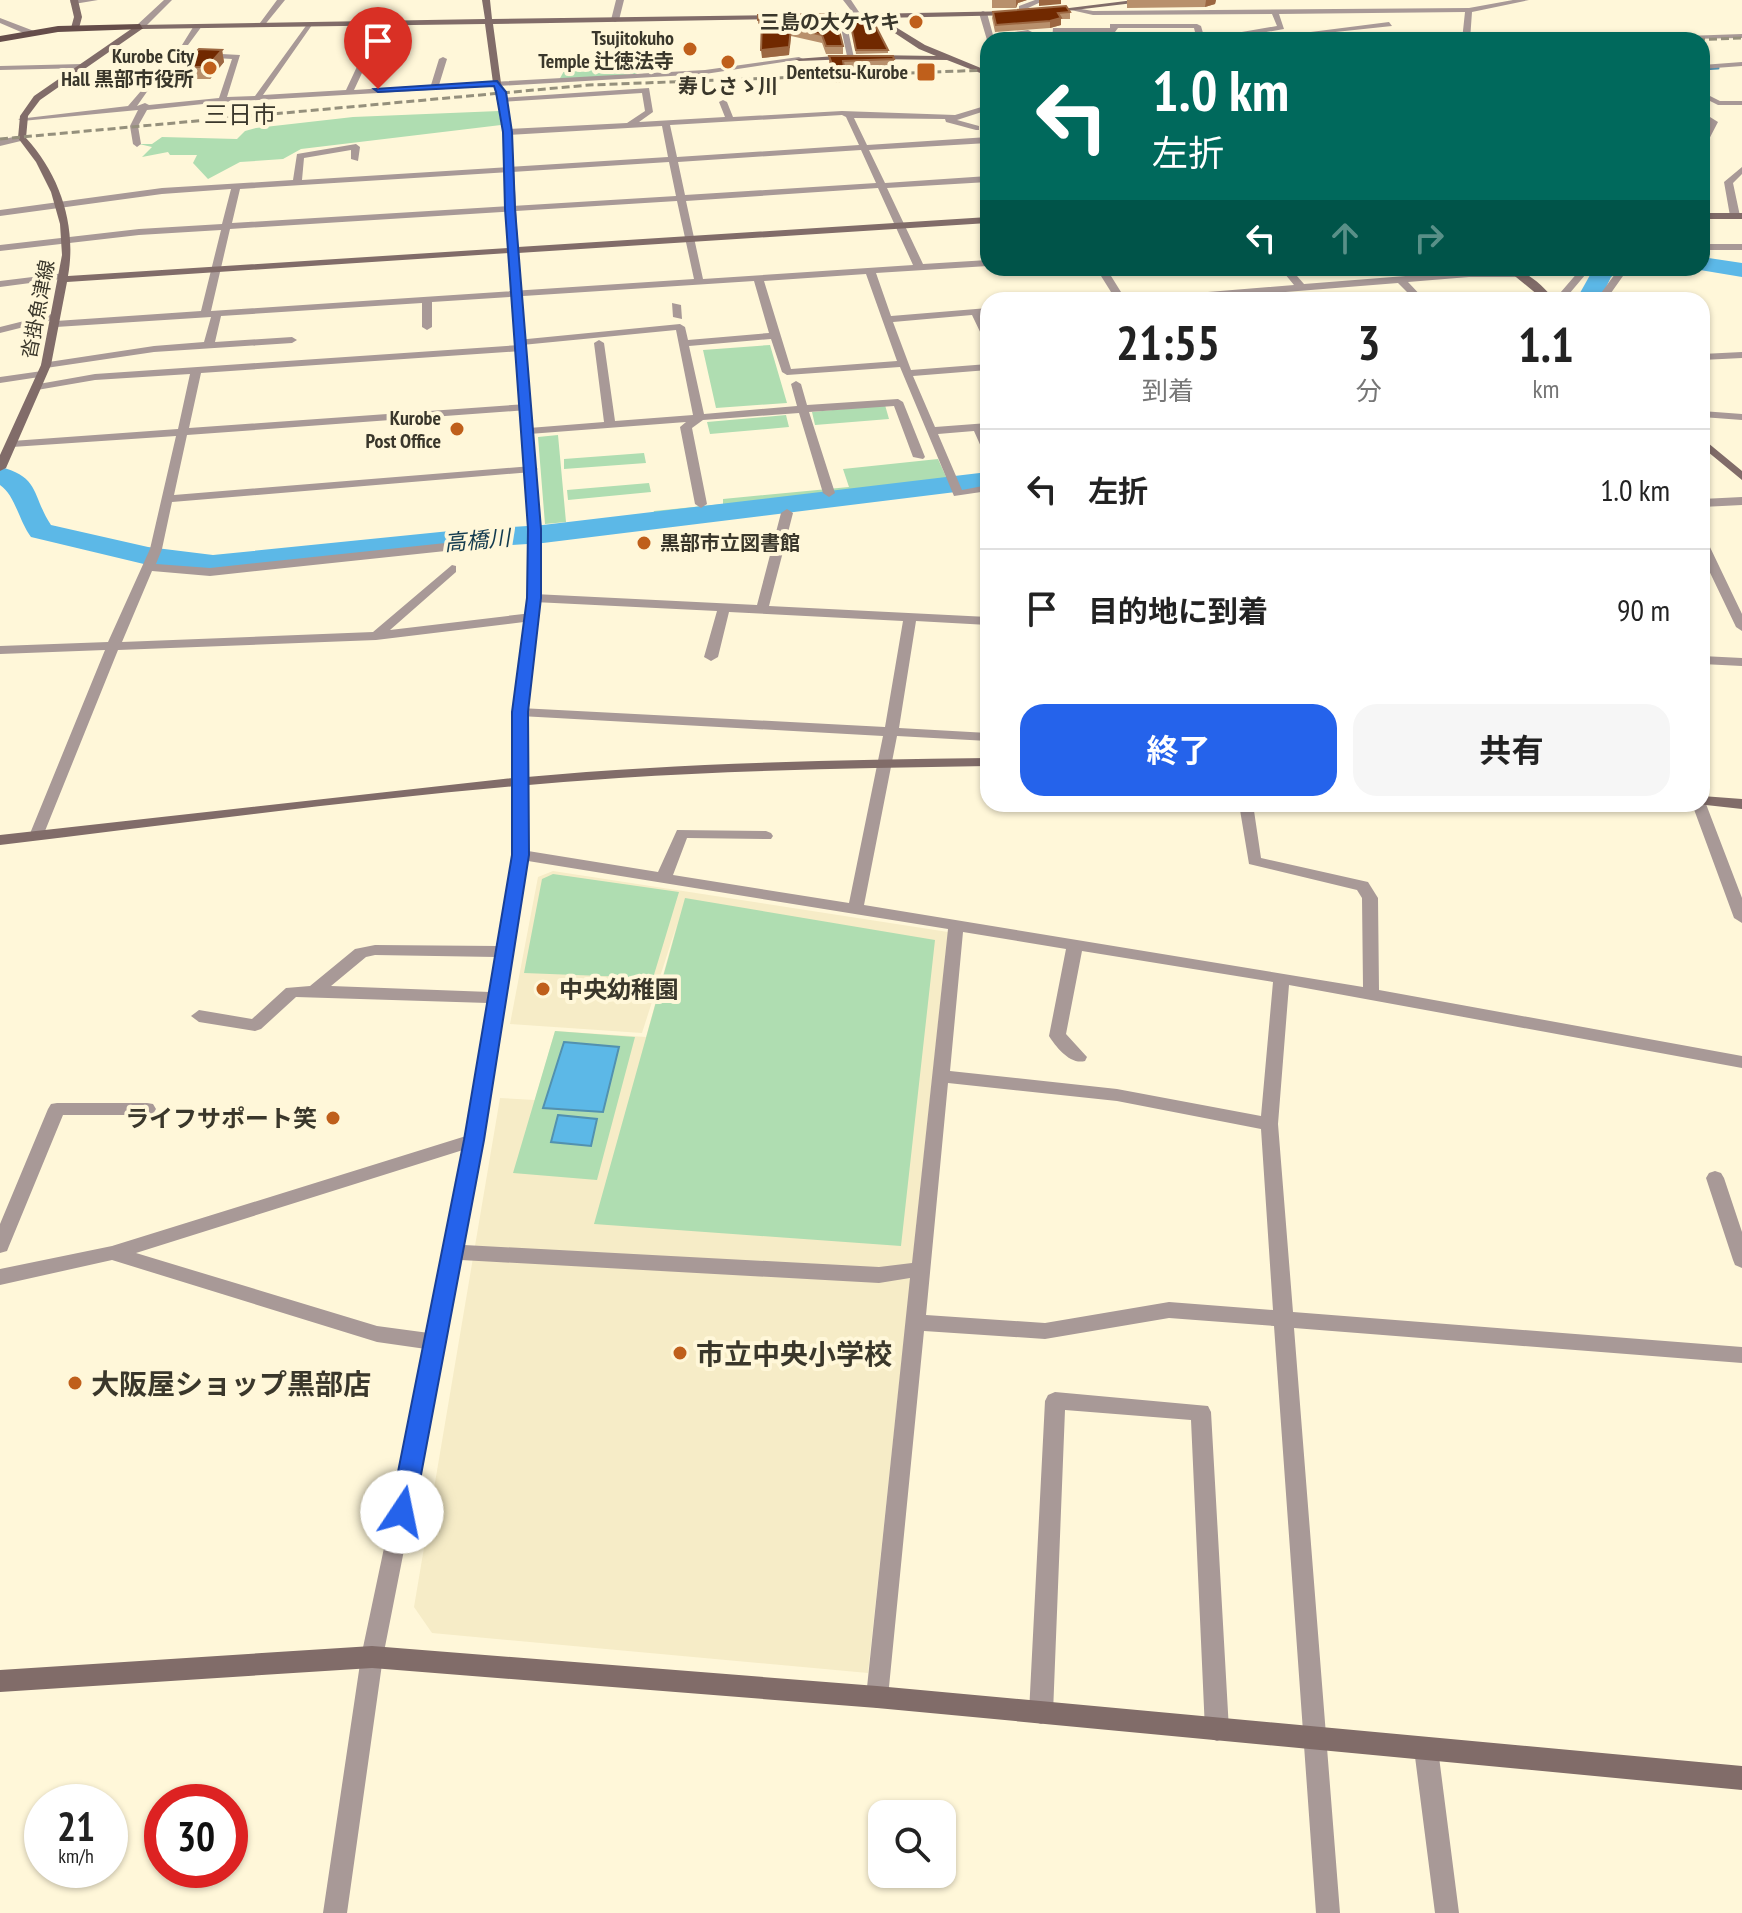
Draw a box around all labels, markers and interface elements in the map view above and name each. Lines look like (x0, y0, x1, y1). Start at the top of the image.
pin (344, 7, 412, 89)
place label: 三島の大ケヤキ (760, 9, 900, 35)
marker: 三島の大ケヤキ (907, 13, 925, 31)
icon: arrive (356, 19, 400, 63)
place label: Tsujitokuho Temple 辻徳法寺 (538, 25, 674, 74)
marker: Tsujitokuho Temple 辻徳法寺 (681, 40, 699, 58)
place label: Kurobe City Hall 黒部市役所 (61, 43, 195, 92)
marker: 寿しさゝ川 (719, 53, 737, 71)
text: 1.0 km (1152, 54, 1289, 126)
marker: Kurobe City Hall 黒部市役所 (201, 59, 219, 77)
place label: Dentetsu-Kurobe (786, 59, 908, 85)
marker: Dentetsu-Kurobe (915, 61, 937, 83)
icon: left (1020, 64, 1124, 168)
place label: 寿しさゝ川 (678, 73, 778, 99)
district label: 三日市 (204, 99, 276, 130)
text: 左折 (1152, 129, 1224, 176)
icon: left (1239, 216, 1283, 260)
icon: ahead (1323, 216, 1367, 260)
icon: right (1407, 216, 1451, 260)
street label: 沓掛魚津線 (16, 257, 60, 361)
text: 21:55 (1116, 311, 1220, 373)
text: 3 (1357, 311, 1380, 373)
text: 1.1 (1518, 313, 1574, 375)
text: km (1532, 372, 1559, 405)
text: 到着 (1142, 374, 1194, 407)
text: 分 (1356, 374, 1382, 407)
place label: Kurobe Post Office (366, 405, 441, 454)
marker: Kurobe Post Office (448, 420, 466, 438)
icon: left (1020, 467, 1064, 511)
text: 1.0 km (1600, 470, 1670, 509)
text: 左折 (1088, 471, 1148, 510)
water label: 高橋川 (443, 523, 513, 557)
place label: 黒部市立図書館 (660, 530, 800, 556)
marker: 黒部市立図書館 (635, 534, 653, 552)
icon: arrive (1020, 587, 1064, 631)
text: 90 m (1617, 590, 1670, 629)
text: 目的地に到着 (1088, 591, 1268, 630)
button: 終了 (1020, 704, 1337, 796)
button: 共有 (1353, 704, 1670, 796)
place label: 中央幼稚園 (559, 974, 679, 1005)
marker: 中央幼稚園 (534, 980, 552, 998)
place label: ライフサポート笑 (125, 1103, 317, 1134)
marker: ライフサポート笑 (324, 1109, 342, 1127)
place label: 市立中央小学校 (696, 1335, 892, 1372)
marker: 市立中央小学校 (671, 1344, 689, 1362)
place label: 大阪屋ショップ黒部店 (91, 1365, 371, 1402)
marker: 大阪屋ショップ黒部店 (66, 1374, 84, 1392)
position arrow (360, 1470, 444, 1554)
speed limit sign: 30 (144, 1784, 248, 1888)
text: 21 (57, 1800, 95, 1852)
map controls (868, 1800, 956, 1888)
button: search (868, 1800, 956, 1888)
text: km/h (58, 1843, 94, 1869)

